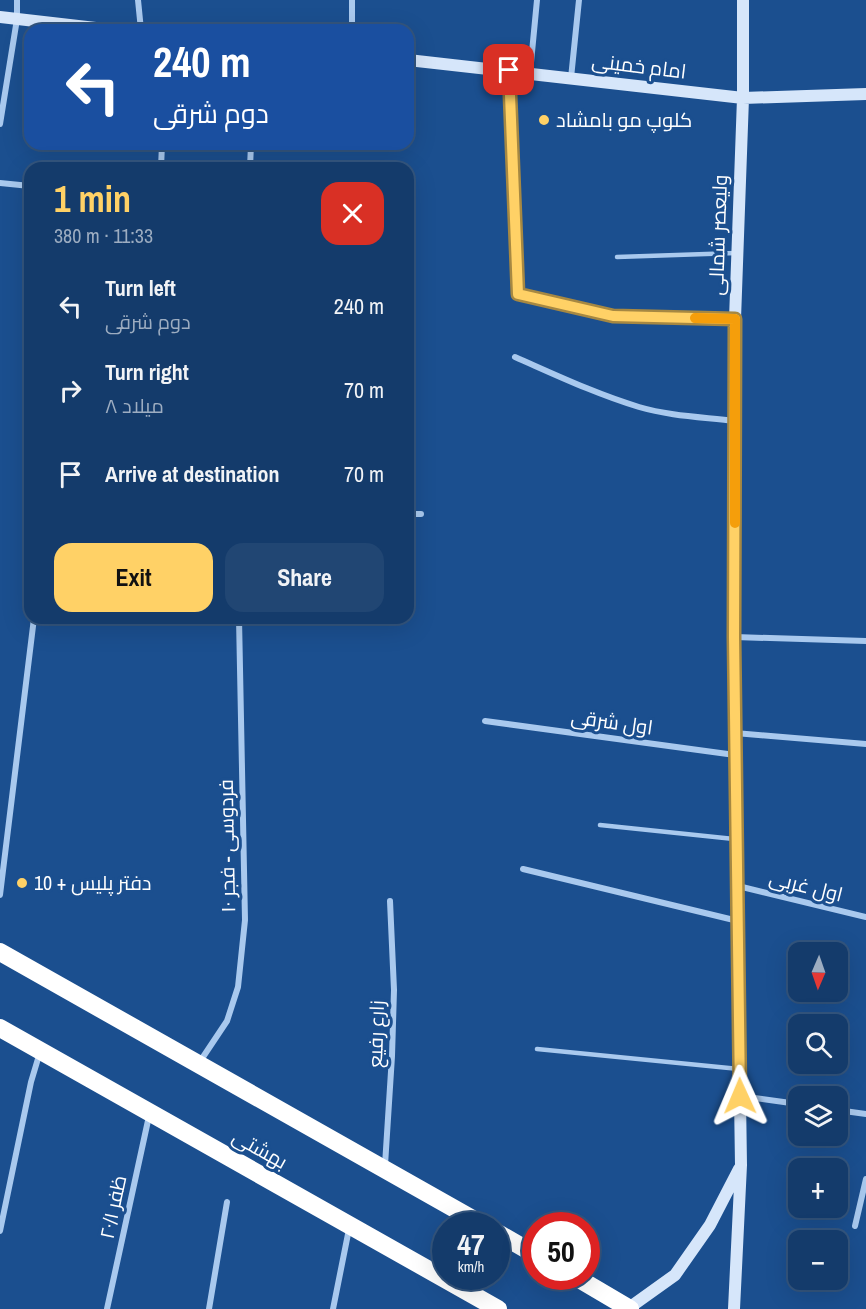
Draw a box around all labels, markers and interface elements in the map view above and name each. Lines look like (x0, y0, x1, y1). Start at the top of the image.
text: 240 m (153, 34, 251, 90)
pin (483, 44, 534, 95)
street label: امام خمینی (590, 46, 688, 86)
icon: left (54, 48, 132, 126)
icon: arrive (492, 53, 525, 86)
text: دوم شرقی (153, 95, 269, 131)
place label: کلوپ مو بامشاد (556, 106, 692, 133)
marker: کلوپ مو بامشاد (537, 113, 551, 127)
street label: ولیعصر شمالی (702, 174, 733, 296)
text: 1 min (54, 175, 131, 223)
button: close (321, 182, 384, 245)
text: 380 m · 11:33 (54, 222, 153, 249)
text: Turn left (105, 273, 176, 303)
icon: left (54, 290, 87, 323)
text: 240 m (334, 291, 384, 321)
text: دوم شرقی (105, 308, 191, 335)
text: Turn right (105, 357, 189, 387)
icon: right (54, 374, 87, 407)
text: 70 m (344, 375, 384, 405)
text: میلاد ۸ (105, 392, 164, 419)
icon: arrive (54, 458, 87, 491)
text: Arrive at destination (105, 459, 279, 489)
text: 70 m (344, 459, 384, 489)
button: Exit (54, 543, 213, 612)
button: Share (225, 543, 384, 612)
street label: اول شرقی (569, 702, 655, 741)
street label: فردوسی - فجر ۱۰ (212, 779, 241, 913)
street label: اول غربی (766, 863, 846, 908)
place label: دفتر پلیس + 10 (34, 869, 152, 896)
marker: دفتر پلیس + 10 (15, 876, 29, 890)
north arrow (788, 942, 848, 1002)
map controls (788, 942, 848, 1290)
street label: زارع رفیع (361, 1000, 391, 1068)
button: search (788, 1014, 848, 1074)
position arrow (708, 1064, 772, 1128)
button: layers (788, 1086, 848, 1146)
street label: بهشتی (228, 1122, 293, 1175)
button: + (788, 1158, 848, 1218)
street label: ظفر ۲۰/۱ (93, 1173, 132, 1241)
speed limit sign: 50 (522, 1212, 600, 1290)
text: 47 (457, 1224, 485, 1264)
button: − (788, 1230, 848, 1290)
text: km/h (458, 1256, 484, 1277)

